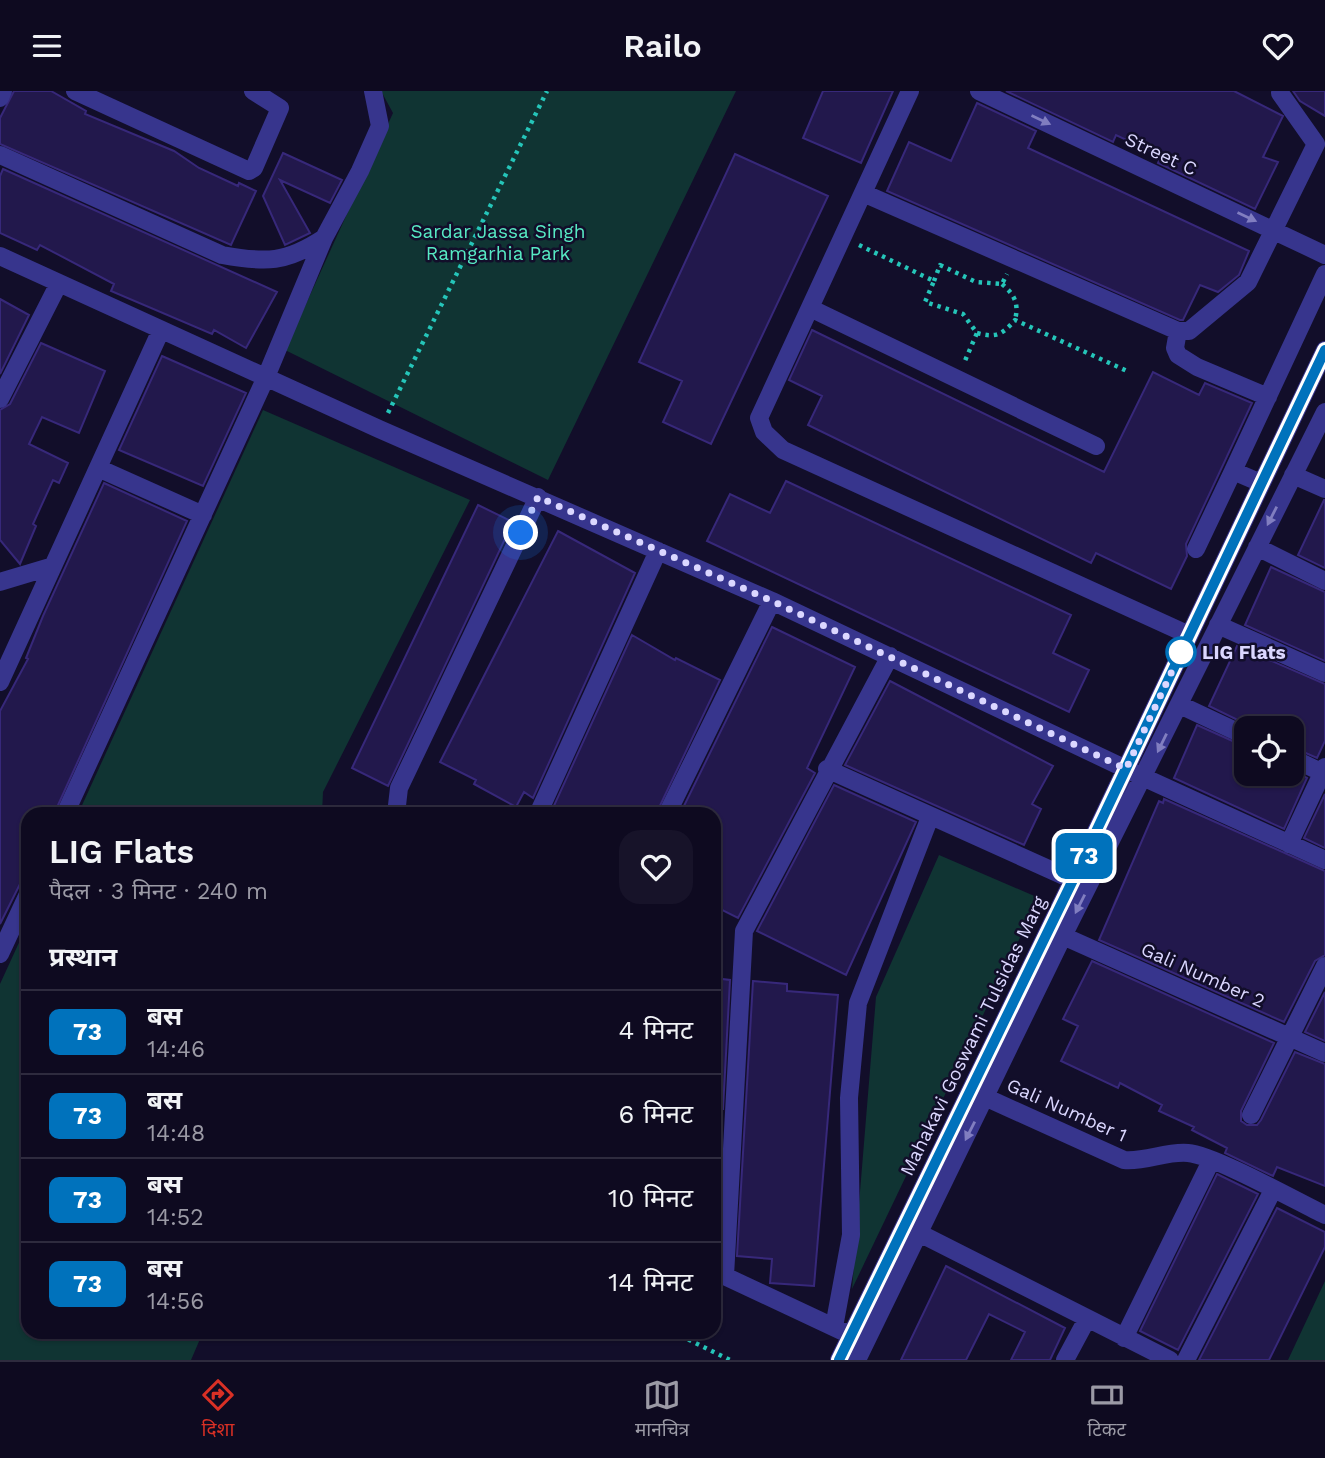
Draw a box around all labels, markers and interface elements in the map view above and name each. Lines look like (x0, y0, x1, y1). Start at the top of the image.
icon: menu (28, 27, 66, 65)
text: Railo (623, 27, 702, 65)
icon: heart (1259, 27, 1297, 65)
one-way arrow (1031, 114, 1051, 126)
street label: Street C (1121, 127, 1201, 181)
one-way arrow (1236, 212, 1257, 223)
park label: Sardar Jassa Singh Ramgarhia Park (411, 220, 585, 265)
one-way arrow (1267, 506, 1278, 526)
your location (503, 515, 538, 550)
marker: LIG Flats (1166, 637, 1196, 667)
place label: LIG Flats (1202, 641, 1286, 664)
map controls (1234, 716, 1304, 786)
button: locate (1234, 716, 1304, 786)
one-way arrow (1156, 733, 1167, 753)
button: heart (619, 830, 693, 904)
text: LIG Flats (49, 832, 194, 871)
line badge: 73 (1052, 833, 1116, 879)
text: 73 (1070, 842, 1098, 870)
text: पैदल · 3 मिनट · 240 m (49, 878, 268, 905)
street label: Mahakavi Goswami Tulsidas Marg (895, 892, 1051, 1180)
one-way arrow (1074, 894, 1085, 914)
street label: Gali Number 2 (1137, 937, 1269, 1013)
text: प्रस्थान (49, 942, 117, 972)
text: बस (147, 1001, 182, 1031)
text: 4 मिनट (618, 1015, 693, 1045)
text: 73 (73, 1018, 102, 1046)
text: 14:46 (147, 1036, 205, 1063)
street label: Gali Number 1 (1003, 1073, 1131, 1147)
text: बस (147, 1085, 182, 1115)
text: 6 मिनट (619, 1099, 693, 1129)
text: 73 (73, 1102, 102, 1130)
text: 14:48 (147, 1120, 205, 1147)
one-way arrow (965, 1121, 976, 1141)
text: बस (147, 1169, 182, 1199)
text: 10 मिनट (608, 1183, 693, 1213)
text: 73 (73, 1186, 102, 1214)
text: 14:52 (147, 1204, 204, 1231)
text: बस (147, 1253, 182, 1283)
text: 14 मिनट (608, 1267, 693, 1297)
text: 73 (73, 1270, 102, 1298)
text: 14:56 (147, 1288, 204, 1315)
tab: दिशा (199, 1376, 237, 1444)
tab: मानचित्र (635, 1376, 689, 1444)
tab: टिकट (1087, 1376, 1126, 1444)

